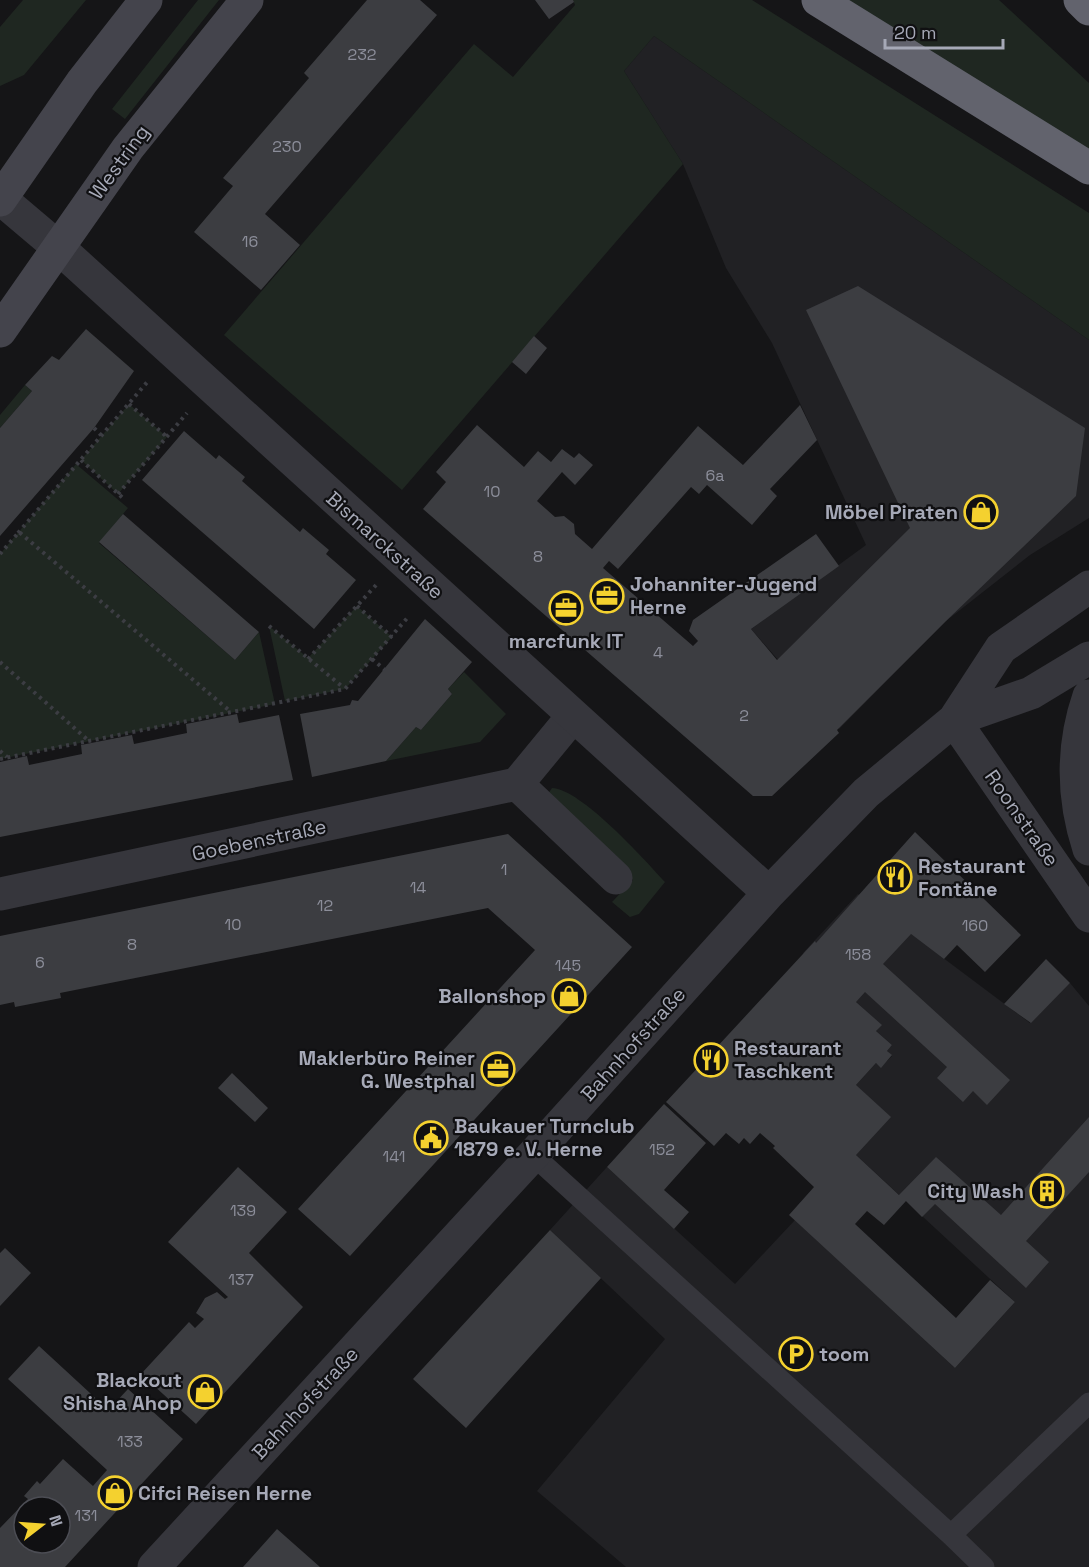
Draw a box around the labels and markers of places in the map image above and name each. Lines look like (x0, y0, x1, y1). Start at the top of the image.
shop icon: Möbel Piraten (963, 494, 999, 530)
place label: Möbel Piraten (825, 499, 958, 525)
place label: Johanniter-Jugend Herne (630, 571, 817, 620)
office icon: Johanniter-Jugend Herne (589, 578, 625, 614)
office icon: marcfunk IT (548, 590, 584, 626)
place label: marcfunk IT (509, 628, 623, 654)
place label: Restaurant Fontäne (918, 853, 1026, 902)
restaurant icon: Restaurant Fontäne (877, 859, 913, 895)
shop icon: Ballonshop (551, 978, 587, 1014)
place label: Ballonshop (438, 983, 546, 1009)
place label: Restaurant Taschkent (734, 1035, 842, 1084)
restaurant icon: Restaurant Taschkent (693, 1042, 729, 1078)
place label: Maklerbüro Reiner G. Westphal (299, 1045, 475, 1094)
office icon: Maklerbüro Reiner G. Westphal (480, 1051, 516, 1087)
place label: Baukauer Turnclub 1879 e. V. Herne (454, 1113, 635, 1162)
public building icon: Baukauer Turnclub 1879 e. V. Herne (413, 1120, 449, 1156)
building icon: City Wash (1029, 1173, 1065, 1209)
place label: City Wash (927, 1178, 1024, 1204)
parking icon: toom (778, 1336, 814, 1372)
place label: toom (819, 1341, 869, 1367)
place label: Blackout Shisha Ahop (63, 1367, 182, 1416)
shop icon: Blackout Shisha Ahop (187, 1374, 223, 1410)
shop icon: Cifci Reisen Herne (97, 1475, 133, 1511)
place label: Cifci Reisen Herne (138, 1480, 312, 1506)

